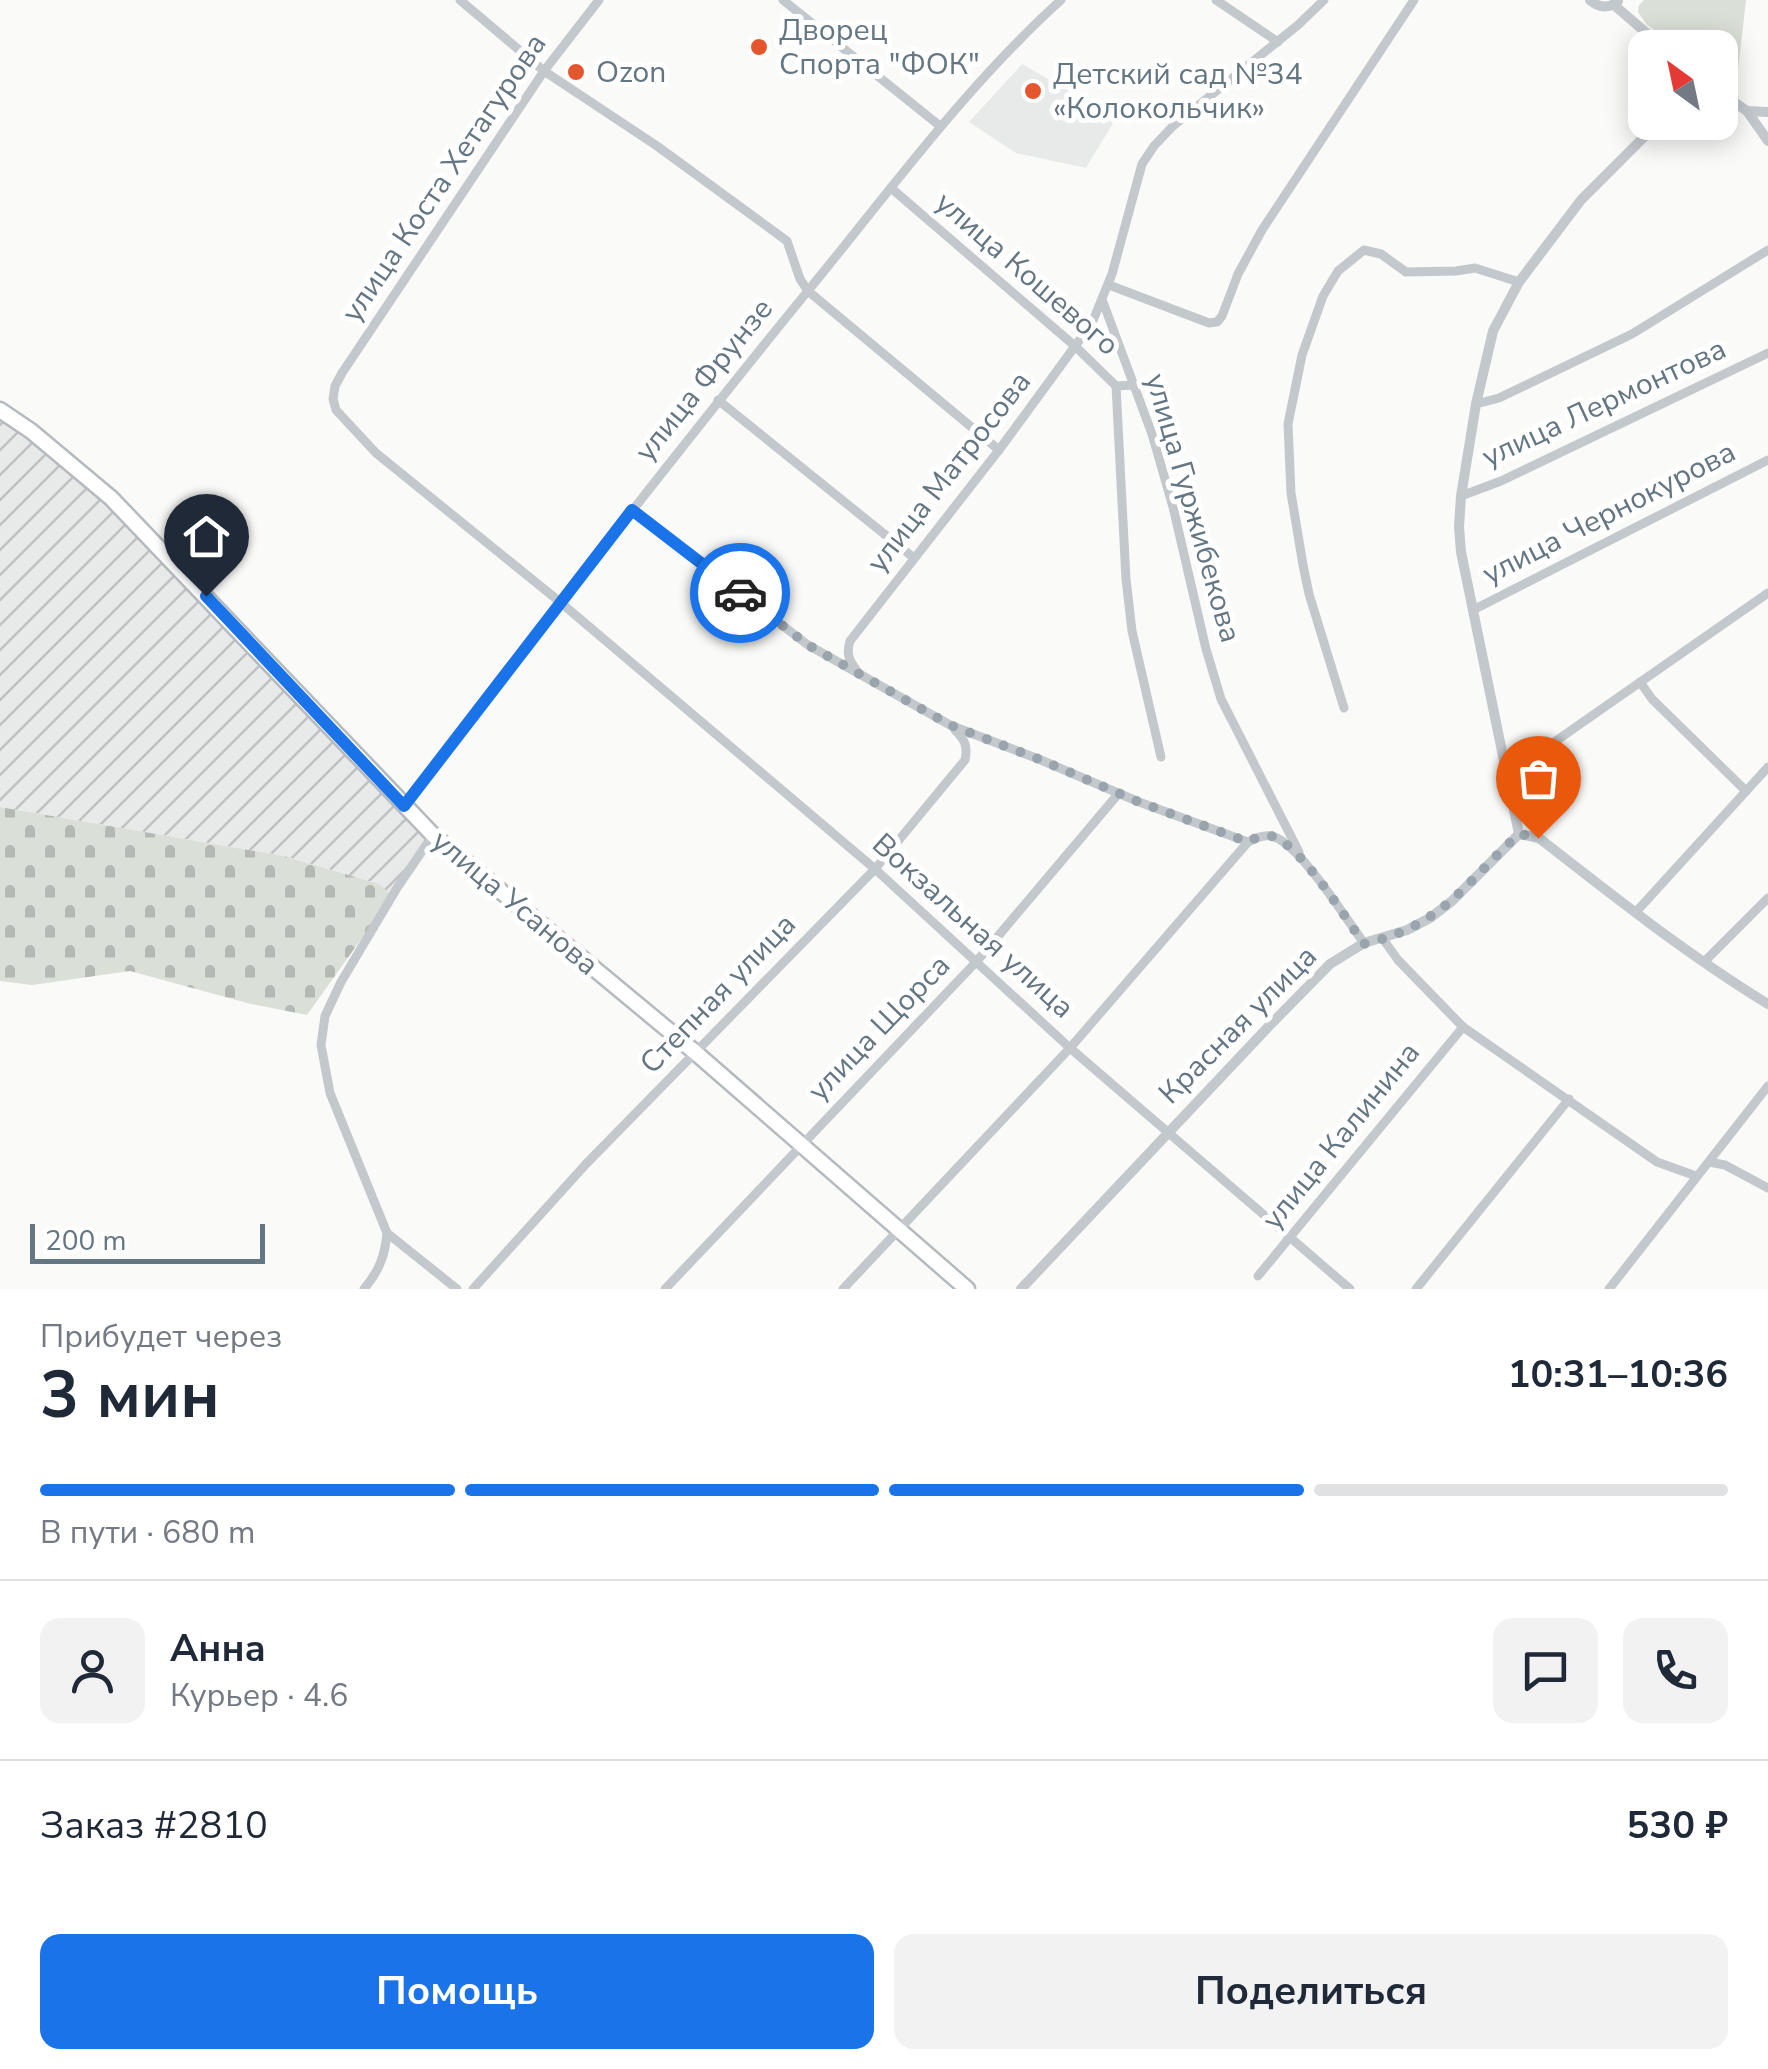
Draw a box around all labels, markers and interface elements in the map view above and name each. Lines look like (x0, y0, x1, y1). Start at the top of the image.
place label: Дворец Спорта "ФОК" (779, 10, 980, 85)
street label: улица Коста Хетагурова (332, 26, 556, 330)
north arrow (1628, 30, 1738, 140)
map controls (1628, 30, 1738, 140)
marker: Дворец Спорта "ФОК" (748, 36, 770, 58)
place label: Ozon (596, 52, 666, 93)
place label: Детский сад №34 «Колокольчик» (1053, 54, 1303, 129)
marker: Ozon (565, 61, 587, 83)
marker: Детский сад №34 «Колокольчик» (1022, 80, 1044, 102)
street label: улица Кошевого (926, 183, 1128, 365)
street label: улица Фрунзе (626, 290, 782, 470)
street label: улица Лермонтова (1475, 328, 1733, 478)
street label: улица Матросова (857, 363, 1041, 581)
street label: улица Гуржибекова (1135, 369, 1251, 647)
street label: улица Чернокурова (1475, 431, 1743, 595)
pin (164, 494, 249, 597)
icon: home (179, 509, 234, 564)
courier (690, 543, 790, 643)
icon: car (713, 566, 768, 621)
pin (1496, 736, 1581, 839)
icon: bag (1511, 751, 1566, 806)
street label: улица Усанова (423, 821, 607, 985)
street label: Вокзальная улица (863, 824, 1083, 1028)
street label: Степная улица (631, 905, 805, 1083)
street label: Красная улица (1150, 937, 1326, 1113)
street label: улица Щорса (799, 946, 959, 1110)
street label: улица Калинина (1253, 1034, 1429, 1238)
scale bar (30, 1219, 265, 1264)
text: 200 m (45, 1222, 127, 1260)
text: Прибудет через (40, 1315, 282, 1358)
text: 10:31–10:36 (1508, 1349, 1728, 1400)
text: 3 мин (40, 1351, 220, 1440)
text: В пути · 680 m (40, 1511, 255, 1554)
button: person (40, 1618, 145, 1723)
button: chat (1493, 1618, 1598, 1723)
button: phone (1623, 1618, 1728, 1723)
text: Анна (170, 1623, 266, 1674)
text: Курьер · 4.6 (170, 1674, 348, 1717)
text: Заказ #2810 (40, 1800, 268, 1851)
text: 530 ₽ (1627, 1800, 1728, 1851)
button: Помощь (40, 1934, 874, 2049)
button: Поделиться (894, 1934, 1728, 2049)

